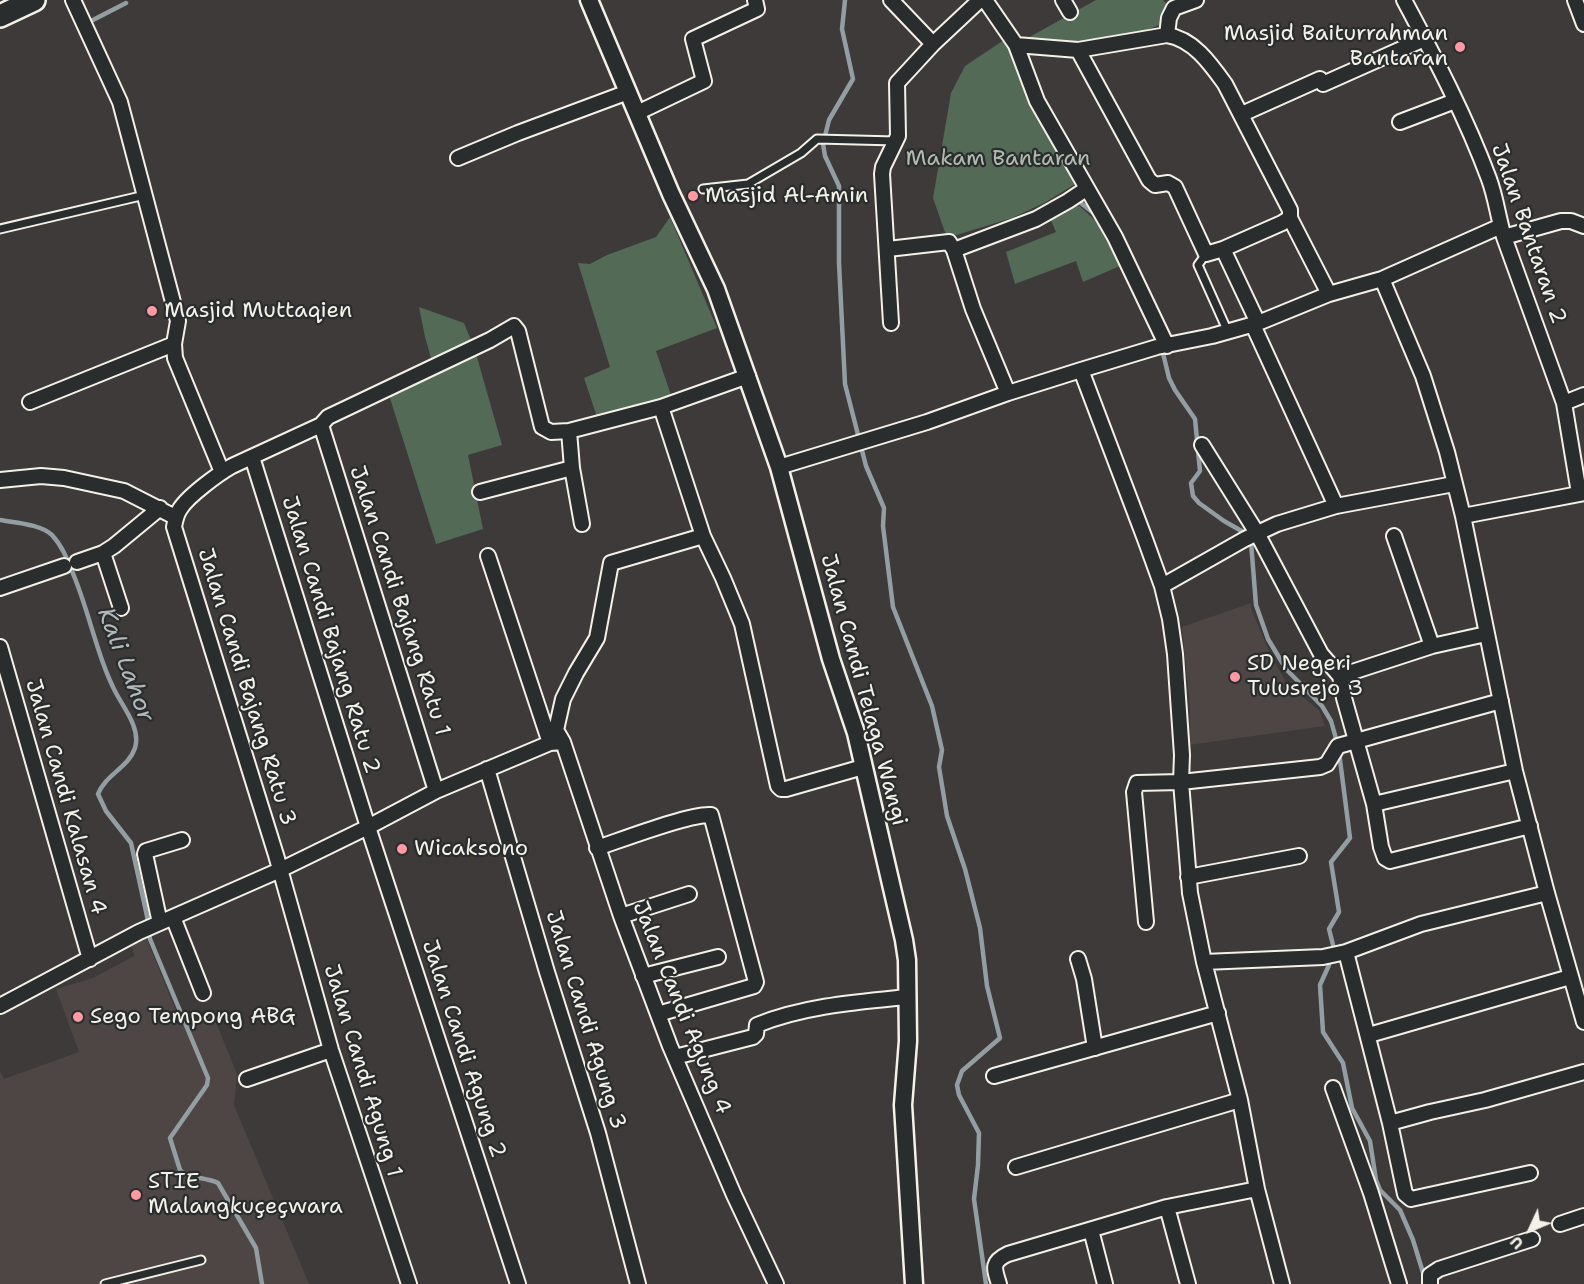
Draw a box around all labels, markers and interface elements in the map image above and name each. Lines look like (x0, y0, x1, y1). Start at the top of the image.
place label: Masjid Baiturrahman Bantaran (1224, 21, 1448, 72)
marker: Masjid Baiturrahman Bantaran (1453, 40, 1467, 54)
street label: Jalan Bantaran 2 (1485, 140, 1571, 328)
park label: Makam Bantaran (905, 146, 1091, 172)
place label: Masjid Al-Amin (705, 183, 868, 209)
marker: Masjid Al-Amin (686, 189, 700, 203)
place label: Masjid Muttaqien (164, 298, 352, 324)
marker: Masjid Muttaqien (145, 304, 159, 318)
street label: Jalan Candi Bajang Ratu 1 (343, 463, 455, 739)
street label: Jalan Candi Bajang Ratu 2 (275, 493, 385, 777)
street label: Jalan Candi Bajang Ratu 3 (191, 545, 301, 829)
street label: Jalan Candi Telaga Wangi (814, 551, 912, 829)
water label: Kali Lahor (90, 604, 160, 726)
place label: SD Negeri Tulusrejo 3 (1247, 651, 1363, 702)
marker: SD Negeri Tulusrejo 3 (1228, 670, 1242, 684)
street label: Jalan Candi Kalasan 4 (19, 676, 111, 918)
place label: Wicaksono (414, 836, 528, 862)
marker: Wicaksono (395, 842, 409, 856)
street label: Jalan Candi Agung 4 (626, 898, 736, 1118)
street label: Jalan Candi Agung 3 (539, 907, 631, 1133)
street label: Jalan Candi Agung 2 (415, 937, 511, 1161)
street label: Jalan Candi Agung 1 (317, 961, 407, 1181)
place label: Sego Tempong ABG (90, 1004, 296, 1030)
marker: Sego Tempong ABG (71, 1010, 85, 1024)
place label: STIE Malangkuçeçwara (148, 1169, 343, 1220)
marker: STIE Malangkuçeçwara (129, 1188, 143, 1202)
north arrow (1500, 1200, 1560, 1260)
text: U (1505, 1232, 1528, 1254)

